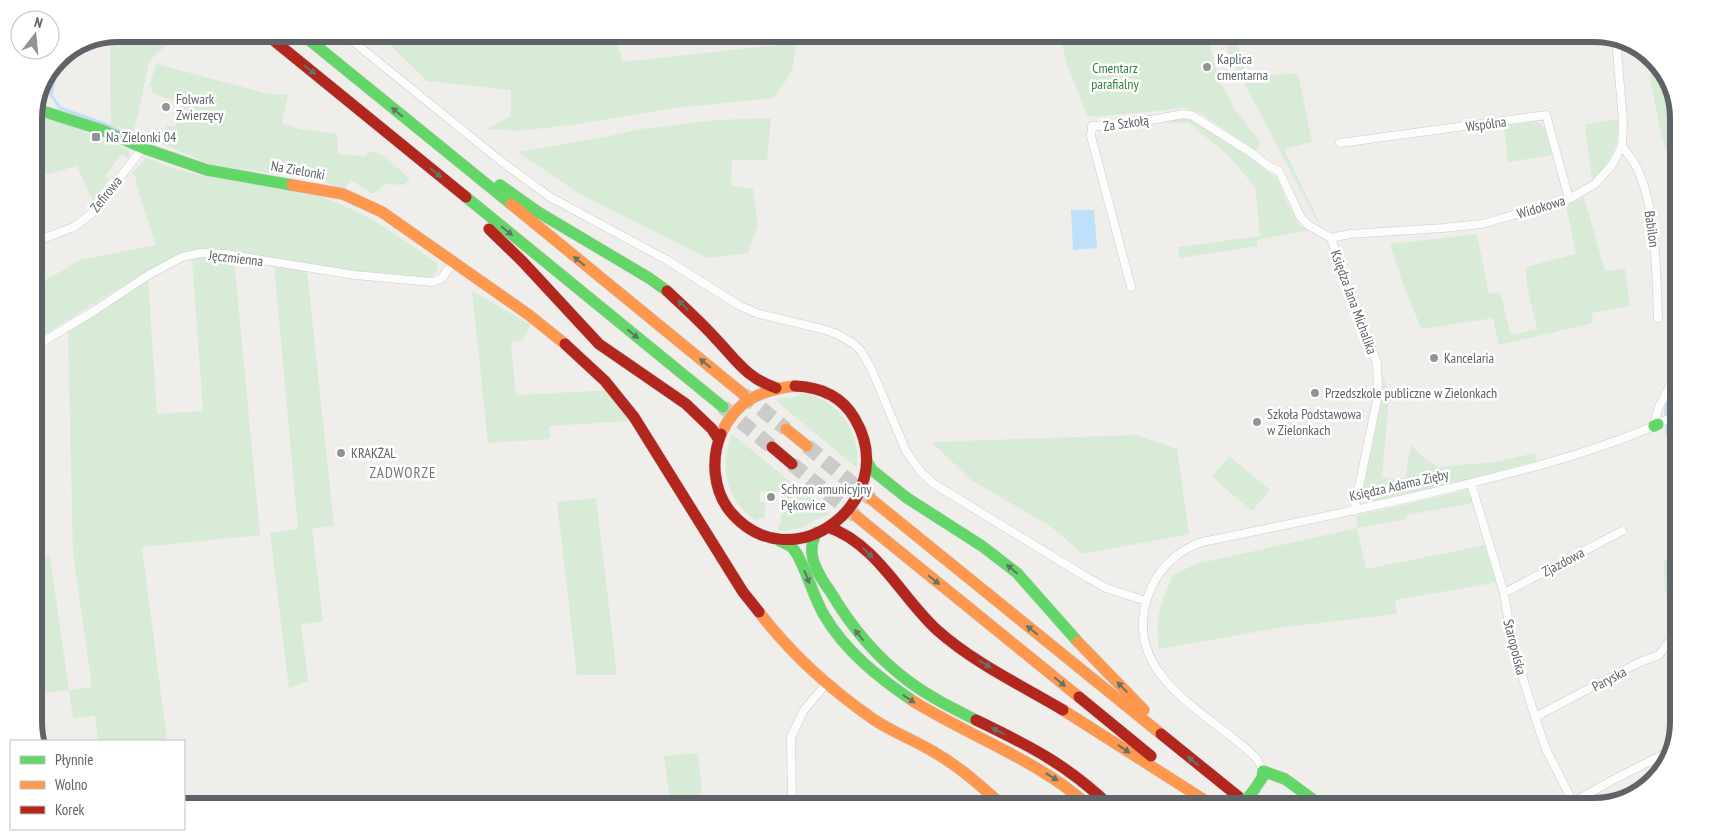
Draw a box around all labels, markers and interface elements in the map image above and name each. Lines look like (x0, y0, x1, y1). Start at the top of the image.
north arrow (10, 10, 60, 60)
text: N (32, 13, 45, 32)
place label: Kaplica cmentarna (1217, 50, 1268, 84)
park label: Cmentarz parafialny (1091, 59, 1139, 93)
marker: Kaplica cmentarna (1201, 61, 1213, 73)
one-way arrow (303, 65, 316, 76)
place label: Folwark Zwierzęcy (176, 90, 224, 124)
marker: Folwark Zwierzęcy (160, 101, 172, 113)
one-way arrow (391, 107, 404, 118)
street label: Za Szkołą (1102, 111, 1150, 135)
street label: Wspólna (1465, 112, 1507, 136)
place label: Na Zielonki 04 (106, 128, 177, 146)
marker: Na Zielonki 04 (90, 131, 102, 143)
street label: Na Zielonki (269, 156, 327, 184)
one-way arrow (429, 168, 442, 179)
street label: Zefirowa (86, 172, 126, 216)
street label: Widokowa (1515, 191, 1567, 223)
street label: Babilon (1641, 210, 1663, 248)
one-way arrow (500, 226, 513, 237)
street label: Jęczmienna (207, 246, 264, 270)
street label: Księdza Jana Michalika (1327, 247, 1381, 357)
one-way arrow (573, 255, 586, 266)
one-way arrow (677, 300, 689, 312)
one-way arrow (626, 328, 639, 339)
place label: Kancelaria (1444, 349, 1494, 367)
marker: Kancelaria (1428, 352, 1440, 364)
one-way arrow (699, 358, 712, 369)
place label: Przedszkole publiczne w Zielonkach (1325, 384, 1497, 402)
marker: Przedszkole publiczne w Zielonkach (1309, 387, 1321, 399)
place label: Szkoła Podstawowa w Zielonkach (1267, 405, 1361, 439)
marker: Szkoła Podstawowa w Zielonkach (1251, 416, 1263, 428)
place label: KRAKŻAL (351, 444, 396, 462)
marker: KRAKŻAL (335, 447, 347, 459)
district label: ZADWORZE (369, 463, 437, 482)
street label: Księdza Adama Zięby (1348, 465, 1451, 505)
place label: Schron amunicyjny Pękowice (781, 480, 872, 514)
marker: Schron amunicyjny Pękowice (765, 491, 777, 503)
street label: Zjazdowa (1539, 543, 1587, 581)
one-way arrow (862, 547, 874, 559)
one-way arrow (1006, 564, 1019, 575)
one-way arrow (803, 570, 811, 584)
one-way arrow (928, 574, 941, 585)
street label: Staropolska (1499, 617, 1531, 677)
one-way arrow (1026, 624, 1039, 635)
one-way arrow (854, 629, 865, 642)
one-way arrow (979, 659, 992, 668)
street label: Paryska (1589, 663, 1629, 695)
one-way arrow (1054, 677, 1067, 688)
one-way arrow (1116, 681, 1128, 693)
one-way arrow (903, 695, 916, 704)
one-way arrow (990, 727, 1005, 735)
legend (10, 740, 185, 830)
one-way arrow (1117, 744, 1131, 753)
text: Płynnie (55, 750, 94, 769)
one-way arrow (1187, 755, 1200, 766)
one-way arrow (1046, 772, 1059, 781)
text: Wolno (55, 775, 88, 794)
text: Korek (55, 800, 85, 819)

